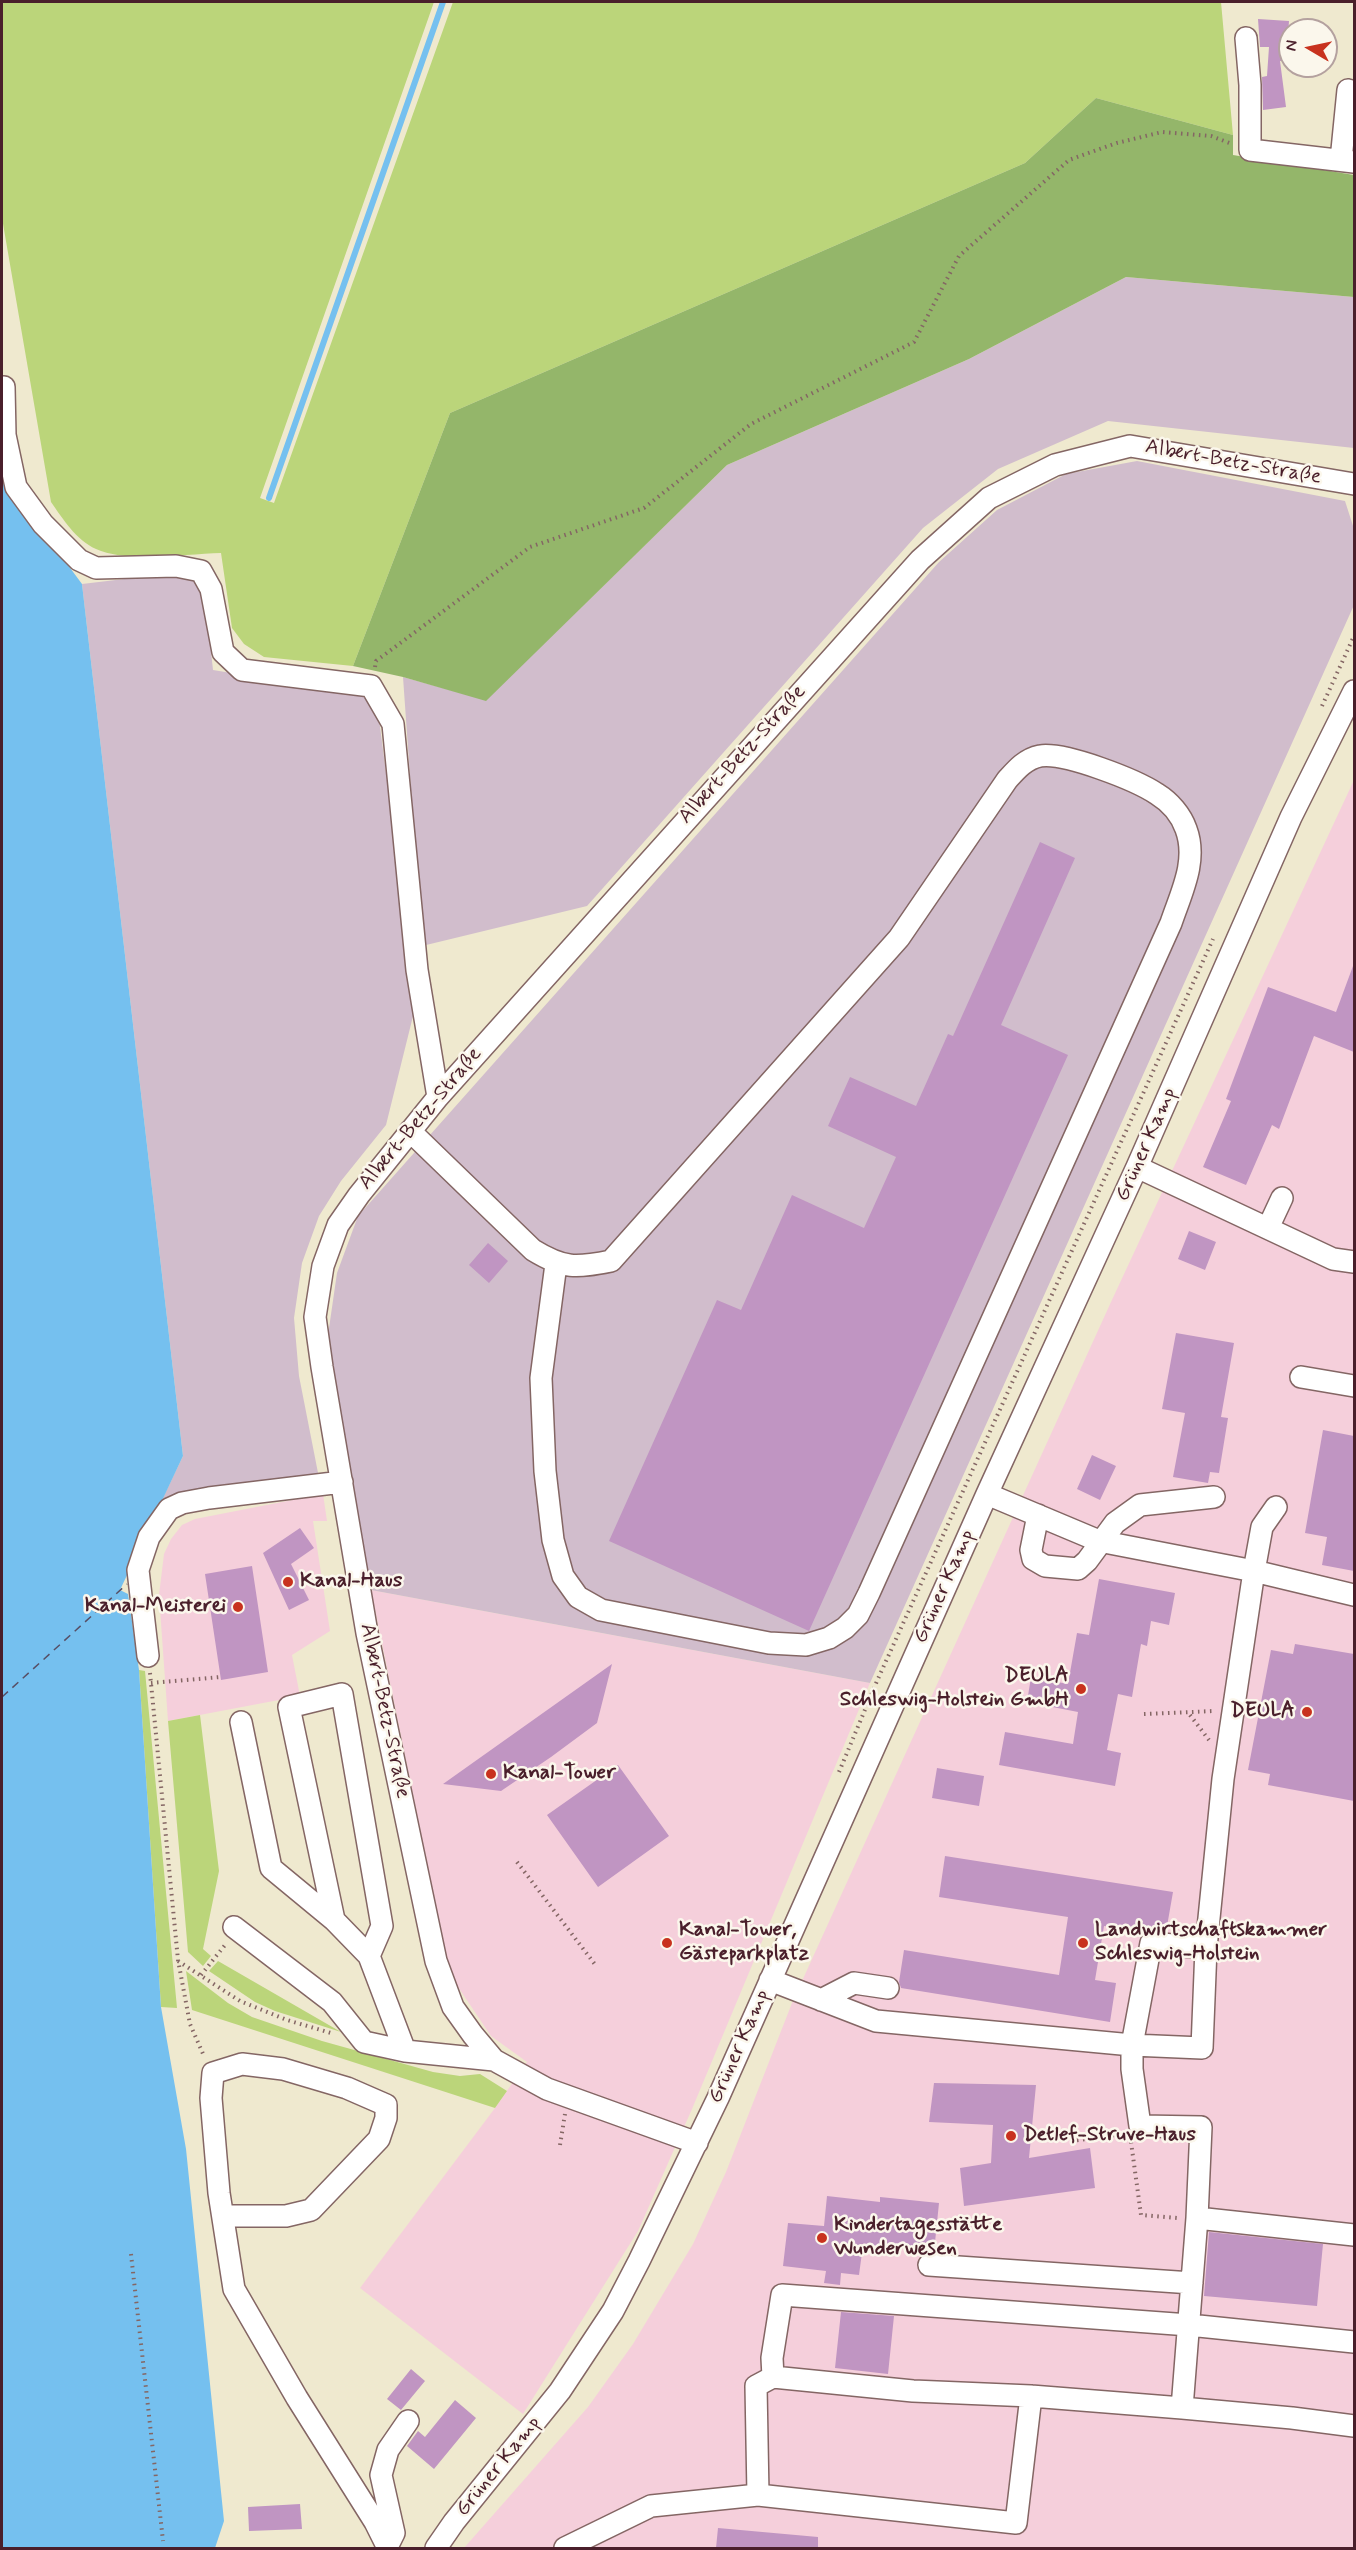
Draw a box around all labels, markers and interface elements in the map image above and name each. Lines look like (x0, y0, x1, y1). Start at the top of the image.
north arrow (1278, 18, 1338, 78)
text: N (1280, 39, 1303, 52)
street label: Albert-Betz-Straße (1143, 435, 1323, 491)
street label: Albert-Betz-Straße (674, 680, 812, 830)
street label: Albert-Betz-Straße (354, 1043, 488, 1195)
street label: Grüner Kamp (1111, 1084, 1183, 1206)
street label: Grüner Kamp (909, 1526, 981, 1648)
place label: Kanal-Haus (300, 1569, 402, 1595)
marker: Kanal-Haus (281, 1575, 295, 1589)
place label: Kanal-Meisterei (85, 1594, 226, 1620)
marker: Kanal-Meisterei (231, 1600, 245, 1614)
street label: Albert-Betz-Straße (353, 1621, 415, 1801)
place label: DEULA Schleswig-Holstein GmbH (840, 1664, 1069, 1714)
marker: DEULA Schleswig-Holstein GmbH (1074, 1682, 1088, 1696)
place label: DEULA (1230, 1699, 1295, 1725)
marker: DEULA (1300, 1705, 1314, 1719)
place label: Kanal-Tower (503, 1761, 616, 1787)
marker: Kanal-Tower (484, 1767, 498, 1781)
place label: Kanal-Tower, Gästeparkplatz (679, 1918, 809, 1968)
place label: Landwirtschaftskammer Schleswig-Holstein (1095, 1918, 1327, 1968)
marker: Kanal-Tower, Gästeparkplatz (660, 1936, 674, 1950)
marker: Landwirtschaftskammer Schleswig-Holstein (1076, 1936, 1090, 1950)
street label: Grüner Kamp (704, 1986, 776, 2108)
place label: Detlef-Struve-Haus (1023, 2123, 1196, 2149)
marker: Detlef-Struve-Haus (1004, 2129, 1018, 2143)
place label: Kindertagesstätte Wunderwesen (834, 2213, 1002, 2263)
marker: Kindertagesstätte Wunderwesen (815, 2231, 829, 2245)
street label: Grüner Kamp (451, 2412, 547, 2522)

